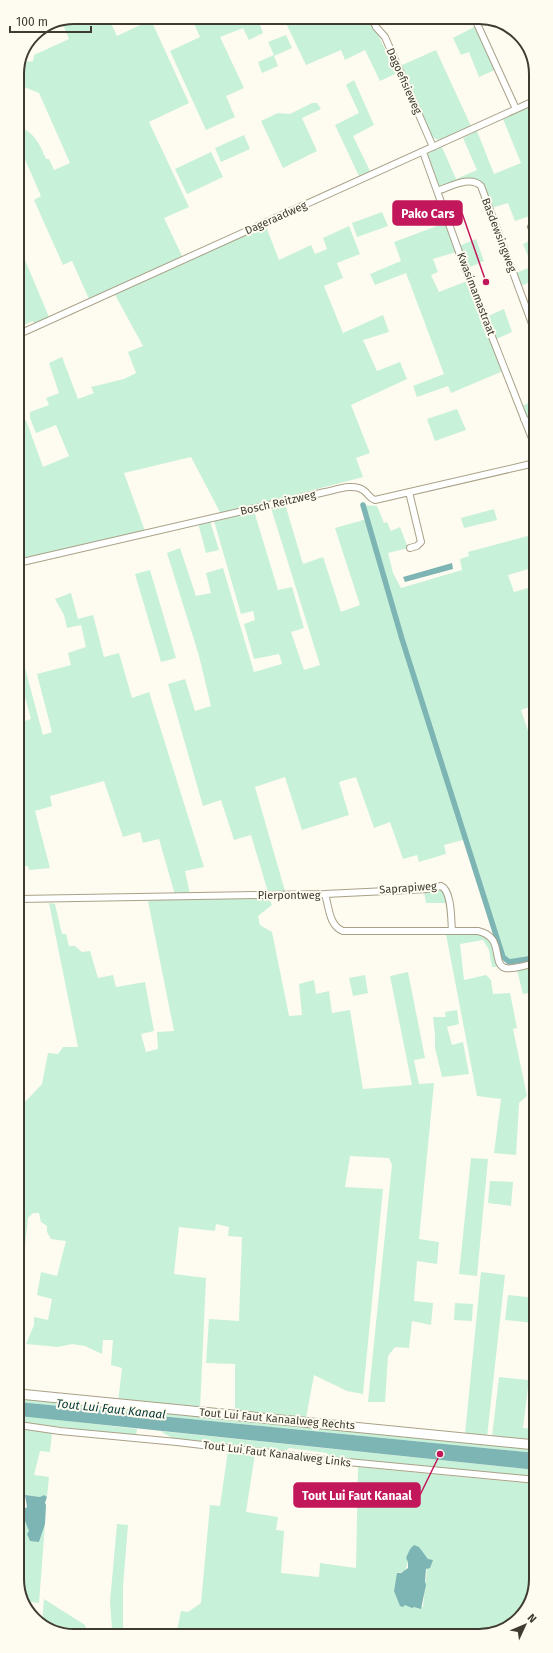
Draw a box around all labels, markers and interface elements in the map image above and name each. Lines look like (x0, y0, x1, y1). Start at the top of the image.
scale bar (10, 8, 91, 34)
text: 100 m (16, 15, 48, 29)
street label: Dagoefisieweg (384, 46, 424, 116)
street label: Basdewsingweg (479, 196, 519, 274)
street label: Dageraadweg (243, 198, 309, 237)
callout: Pako Cars (393, 201, 462, 225)
text: Pako Cars (401, 207, 455, 221)
street label: Kwasimamastraat (454, 251, 498, 337)
street label: Bosch Reitzweg (239, 488, 317, 518)
street label: Saprapiweg (379, 879, 437, 896)
street label: Pierpontweg (258, 889, 321, 902)
water label: Tout Lui Faut Kanaal (56, 1396, 166, 1422)
street label: Tout Lui Faut Kanaalweg Rechts (199, 1406, 355, 1432)
street label: Tout Lui Faut Kanaalweg Links (202, 1438, 352, 1470)
callout: Tout Lui Faut Kanaal (294, 1483, 420, 1507)
text: Tout Lui Faut Kanaal (302, 1489, 412, 1503)
north arrow (505, 1605, 545, 1645)
text: N (525, 1611, 539, 1626)

